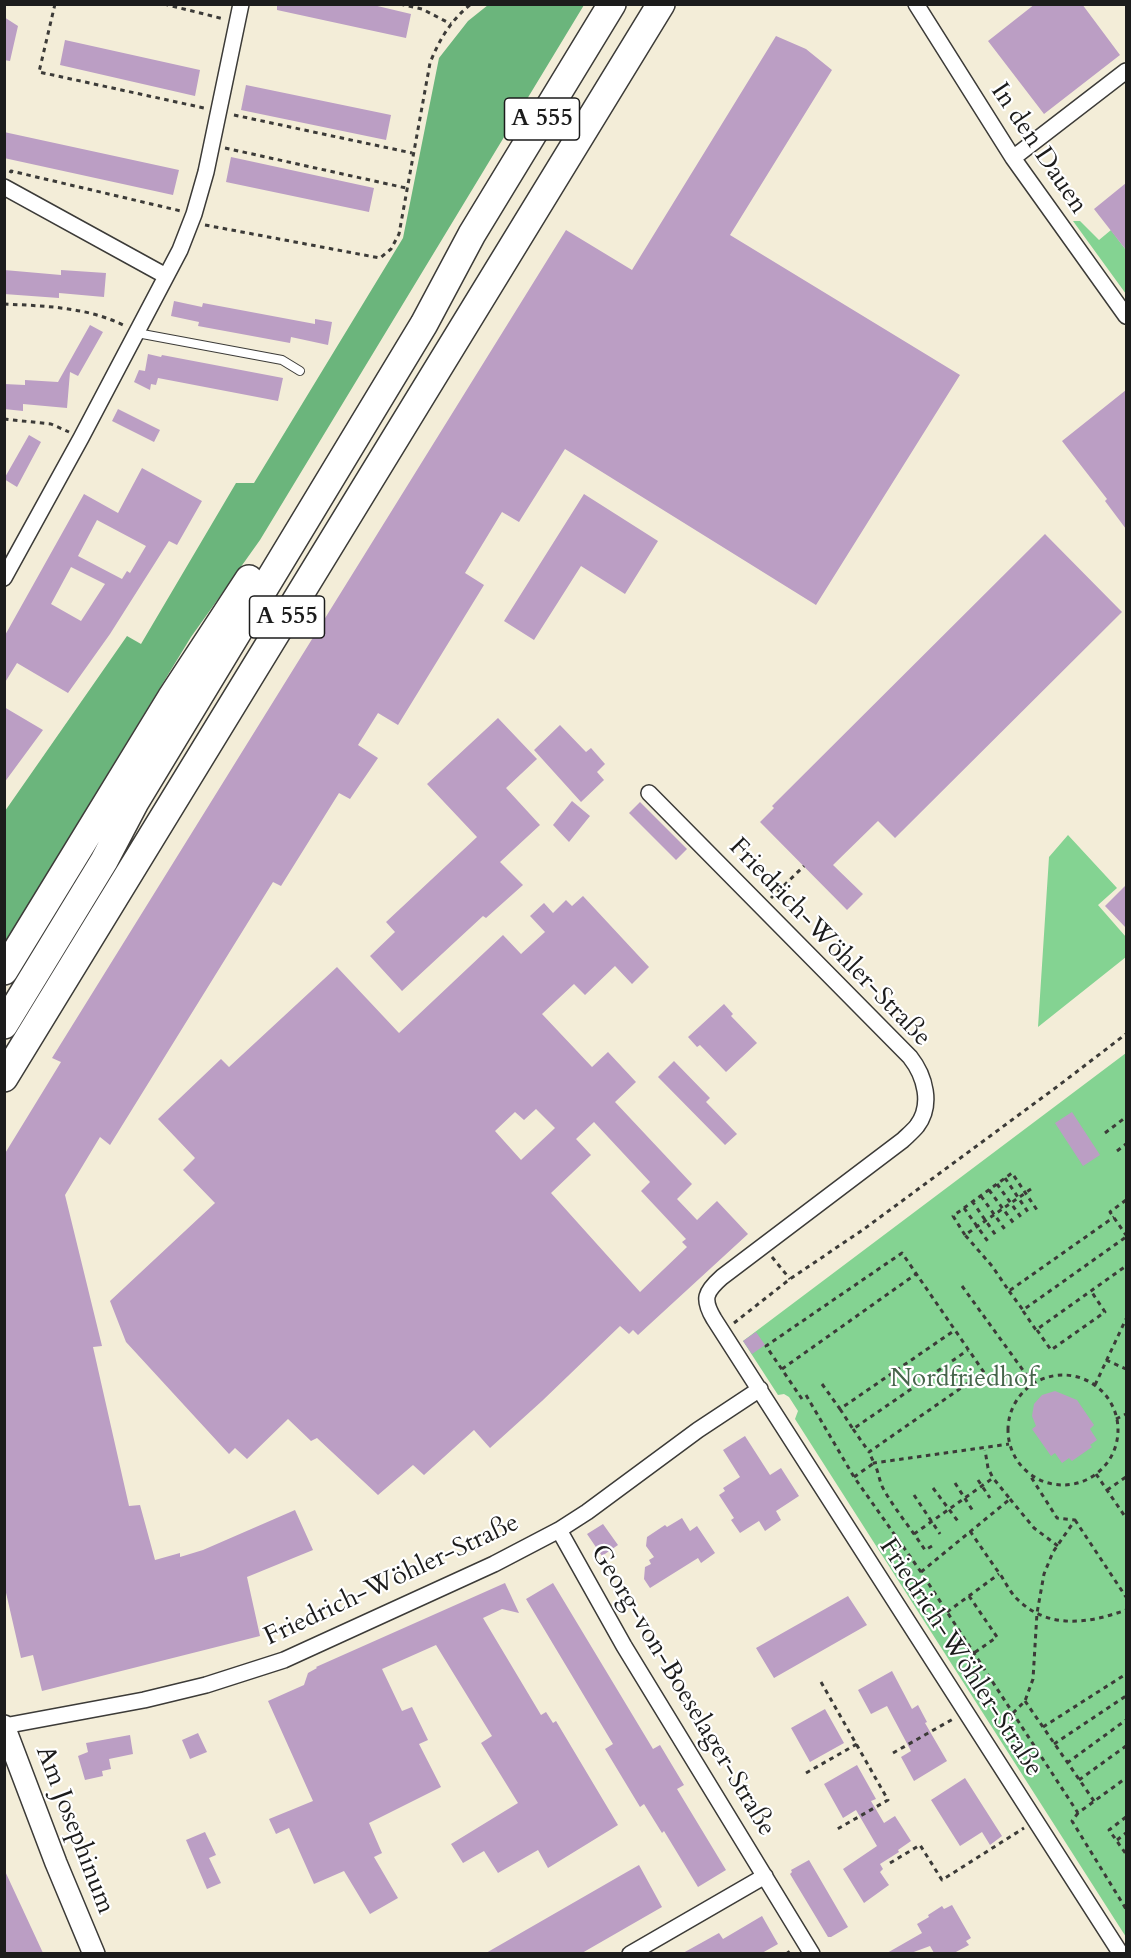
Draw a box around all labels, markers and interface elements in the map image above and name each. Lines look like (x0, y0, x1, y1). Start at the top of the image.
street label: In den Dauen (983, 78, 1093, 220)
road number: A 555 (504, 98, 580, 140)
road number: A 555 (250, 596, 324, 638)
street label: Friedrich-Wöhler-Straße (721, 832, 937, 1054)
park label: Nordfriedhof (890, 1364, 1036, 1396)
street label: Friedrich-Wöhler-Straße (260, 1508, 524, 1654)
street label: Friedrich-Wöhler-Straße (871, 1533, 1049, 1783)
street label: Georg-von-Boeselager-Straße (583, 1540, 781, 1842)
street label: Am Josephinum (28, 1742, 120, 1918)

